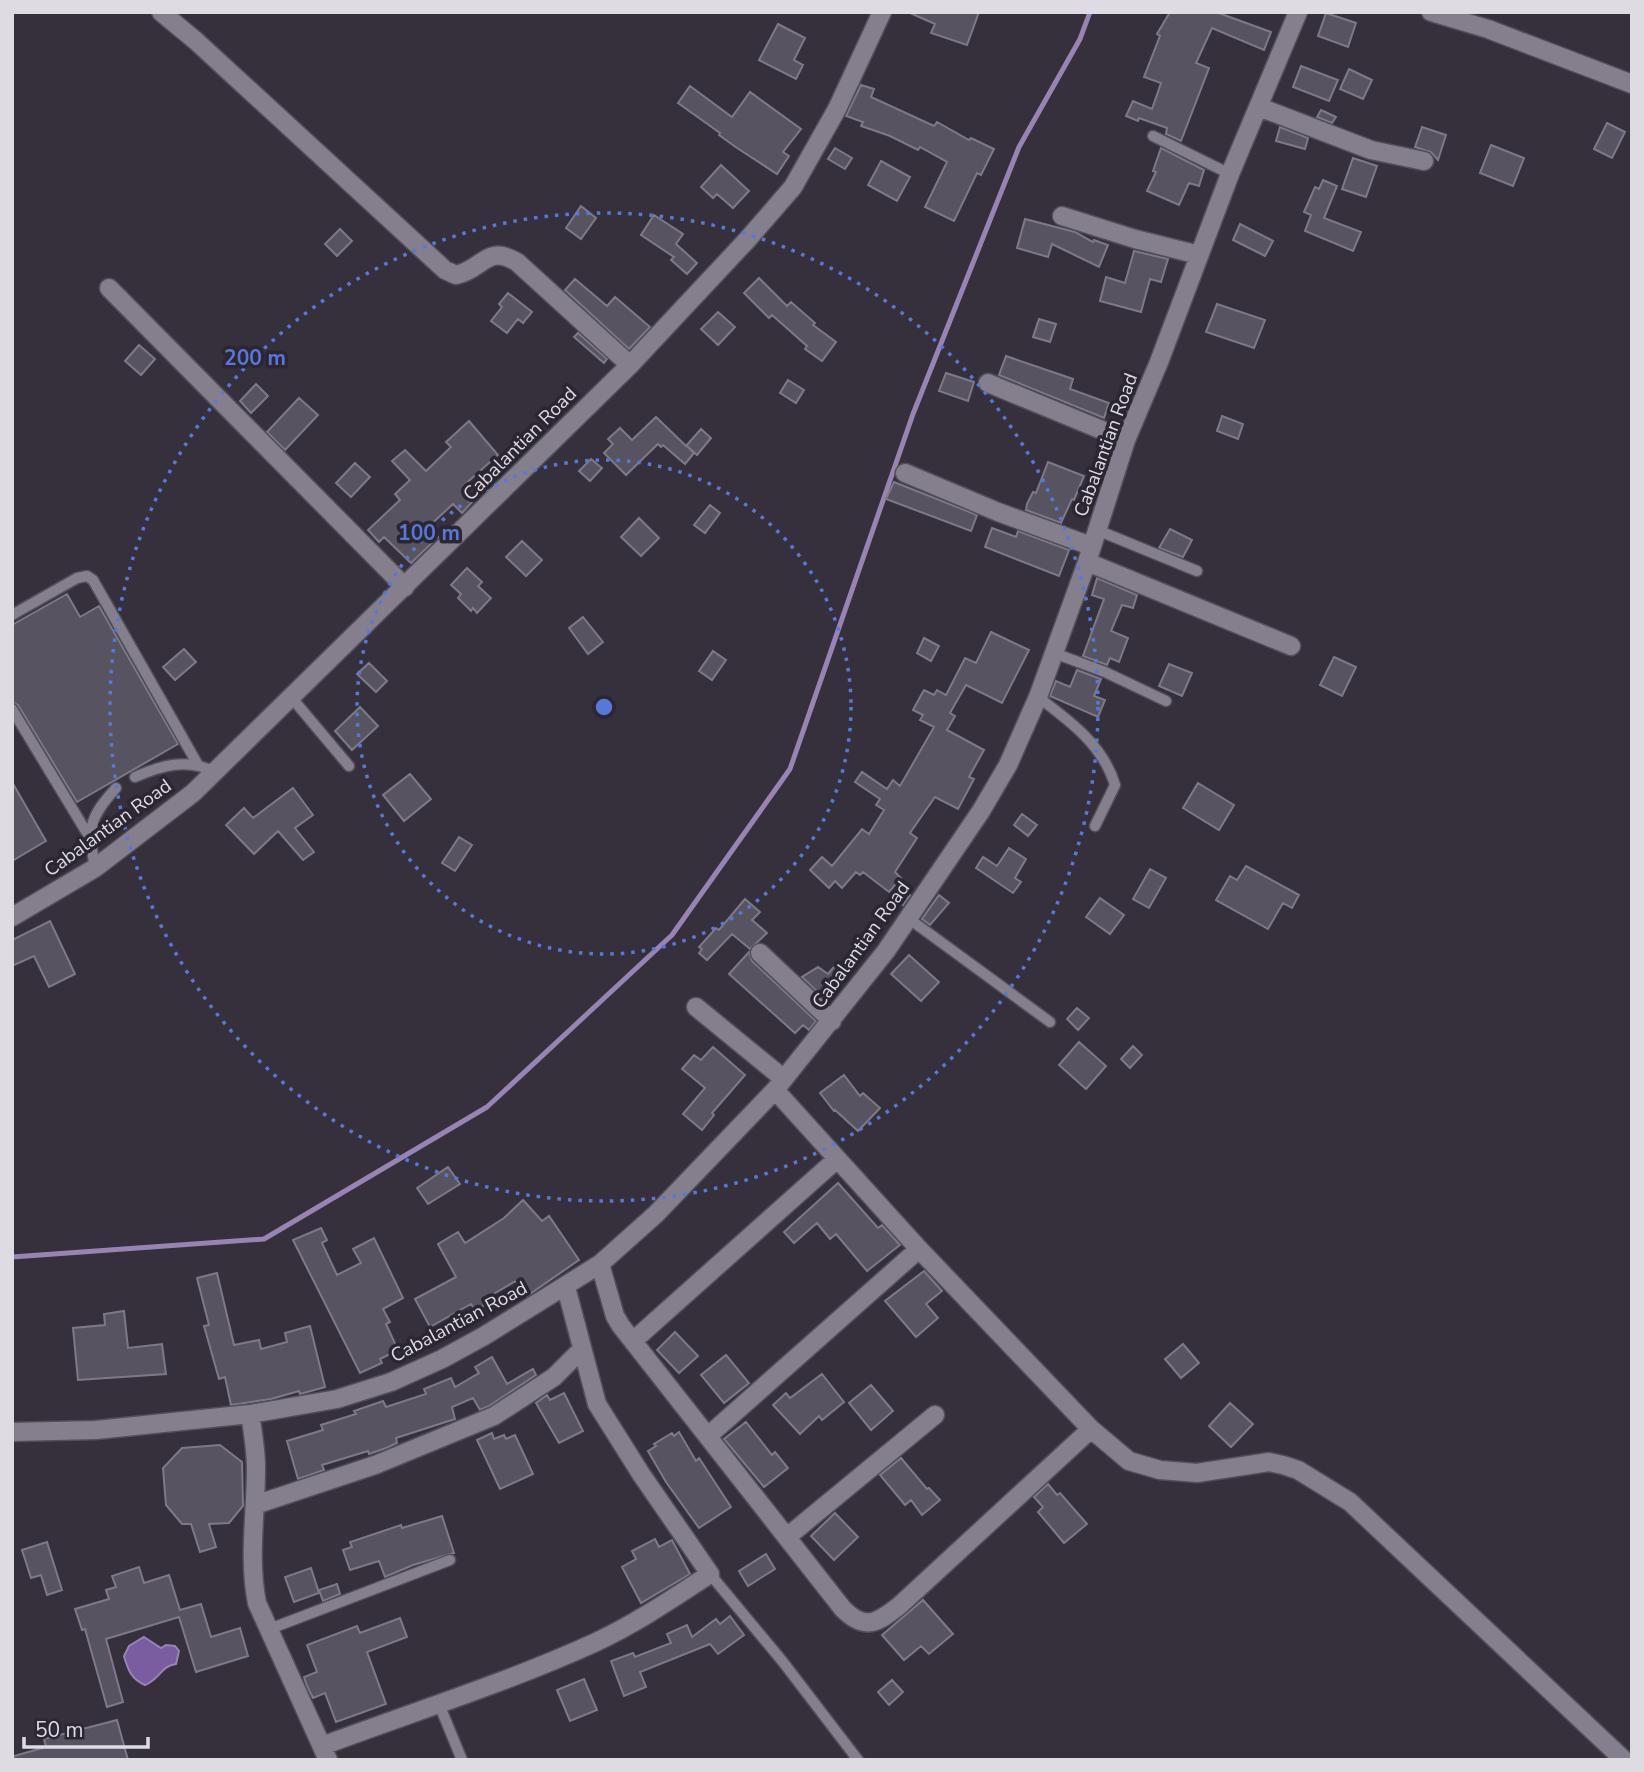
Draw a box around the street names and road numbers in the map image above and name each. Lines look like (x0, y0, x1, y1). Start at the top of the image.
street label: Cabalantian Road (1068, 370, 1144, 520)
street label: Cabalantian Road (457, 381, 583, 507)
street label: Cabalantian Road (39, 773, 177, 883)
street label: Cabalantian Road (806, 876, 916, 1014)
street label: Cabalantian Road (386, 1275, 532, 1369)

